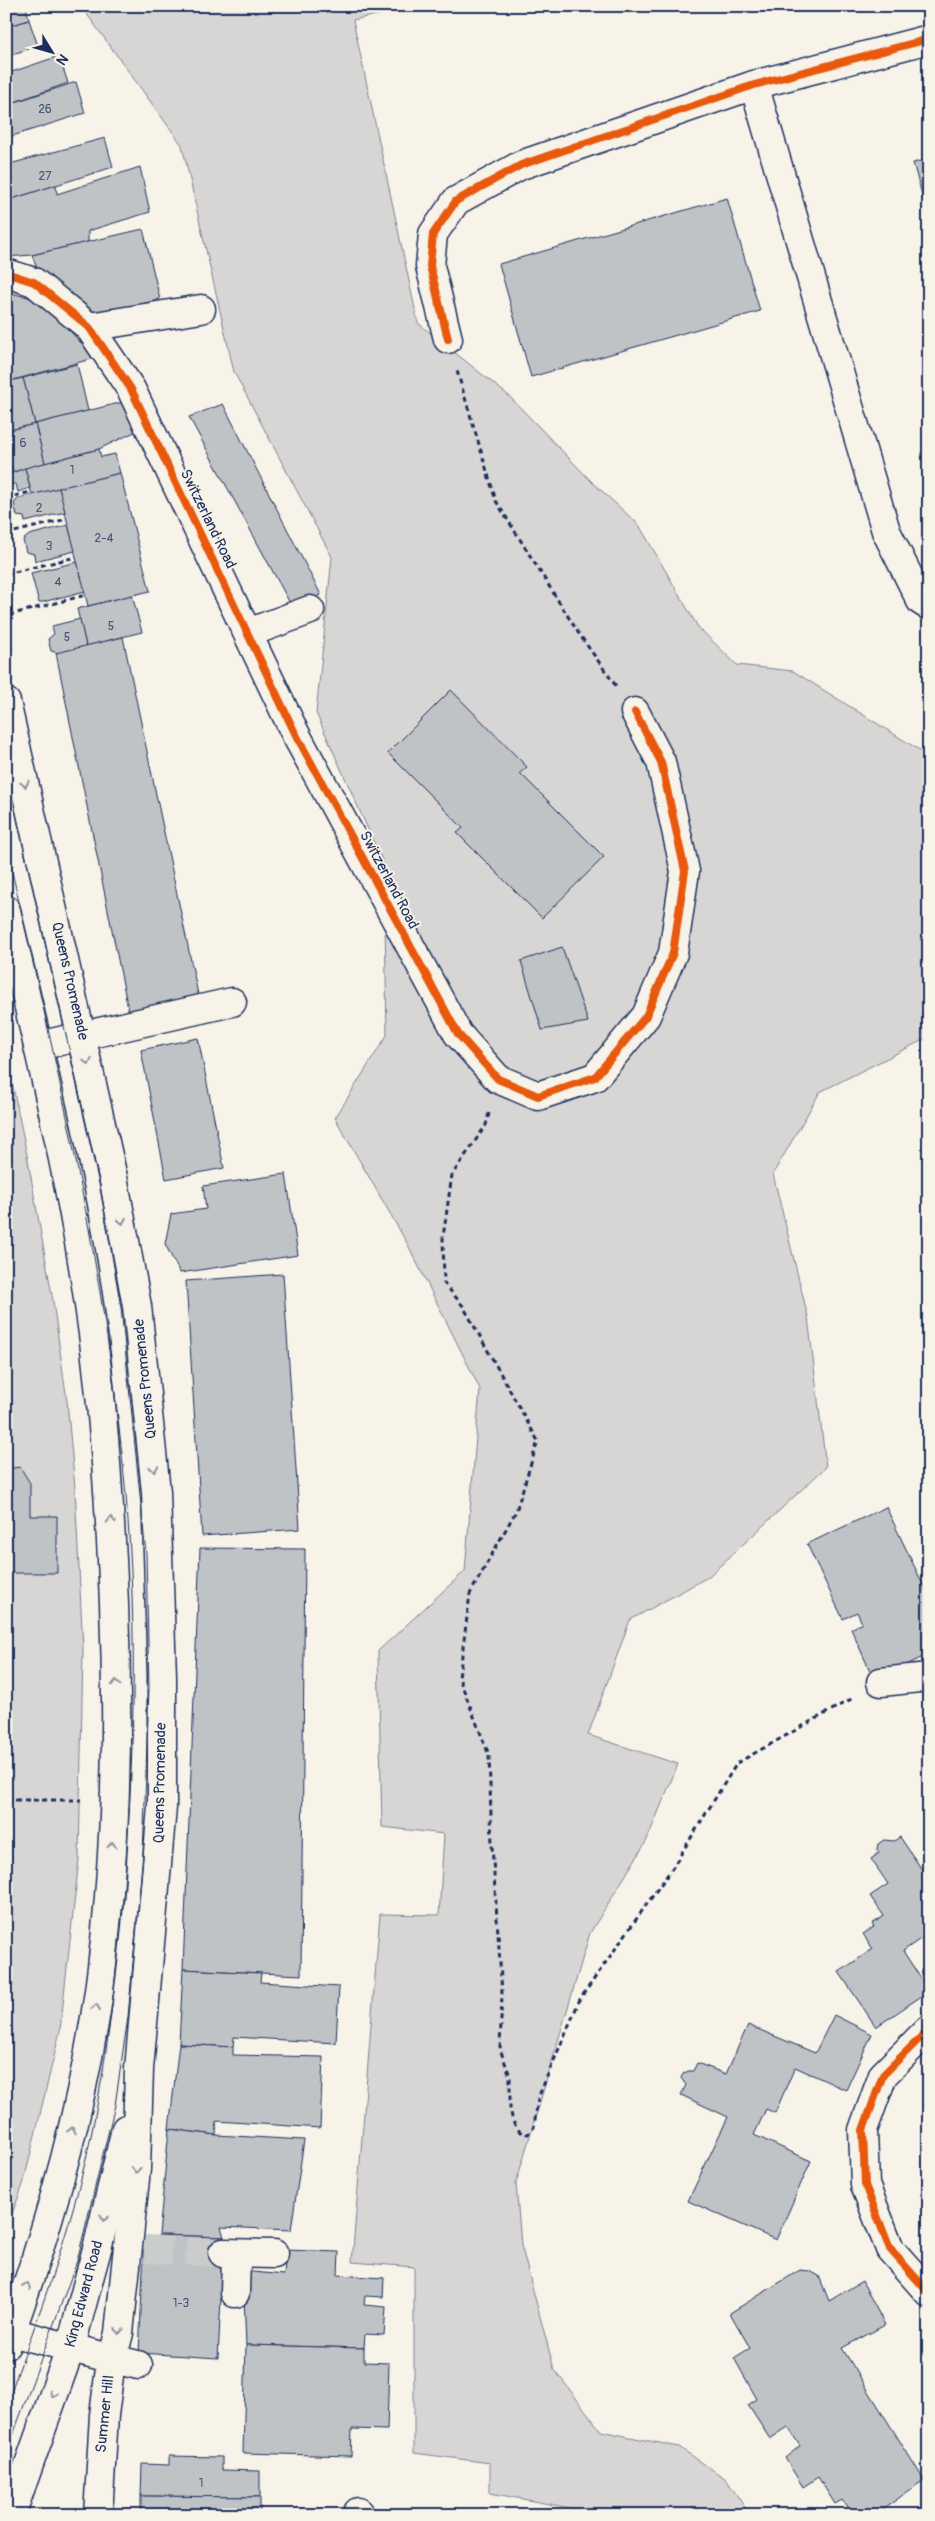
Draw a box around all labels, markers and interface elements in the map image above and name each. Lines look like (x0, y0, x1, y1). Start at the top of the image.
north arrow (28, 28, 78, 78)
text: N (52, 51, 72, 68)
house number: 26 (38, 102, 52, 117)
house number: 27 (38, 169, 52, 184)
house number: 6 (20, 436, 27, 451)
house number: 1 (70, 463, 74, 478)
street label: Switzerland Road (176, 466, 240, 572)
house number: 2 (36, 501, 43, 516)
house number: 2-4 (95, 531, 113, 546)
house number: 3 (46, 539, 53, 554)
house number: 4 (55, 575, 62, 590)
house number: 5 (108, 619, 114, 634)
house number: 5 (64, 630, 70, 645)
one-way arrow (19, 779, 30, 788)
street label: Switzerland Road (355, 828, 423, 932)
street label: Queens Promenade (47, 920, 93, 1043)
one-way arrow (82, 1057, 93, 1066)
one-way arrow (116, 1216, 126, 1225)
street label: Queens Promenade (129, 1317, 161, 1440)
one-way arrow (148, 1465, 159, 1473)
one-way arrow (106, 1516, 116, 1524)
one-way arrow (111, 1678, 121, 1686)
street label: Queens Promenade (149, 1722, 171, 1844)
one-way arrow (106, 1841, 117, 1849)
one-way arrow (90, 2002, 100, 2011)
one-way arrow (66, 2126, 77, 2135)
one-way arrow (131, 2166, 142, 2174)
one-way arrow (99, 2214, 110, 2223)
street label: King Edward Road (61, 2238, 107, 2350)
one-way arrow (21, 2282, 31, 2291)
house number: 1-3 (173, 2296, 190, 2311)
one-way arrow (114, 2328, 125, 2336)
street label: Summer Hill (91, 2374, 119, 2454)
one-way arrow (49, 2390, 59, 2398)
house number: 1 (199, 2476, 203, 2491)

